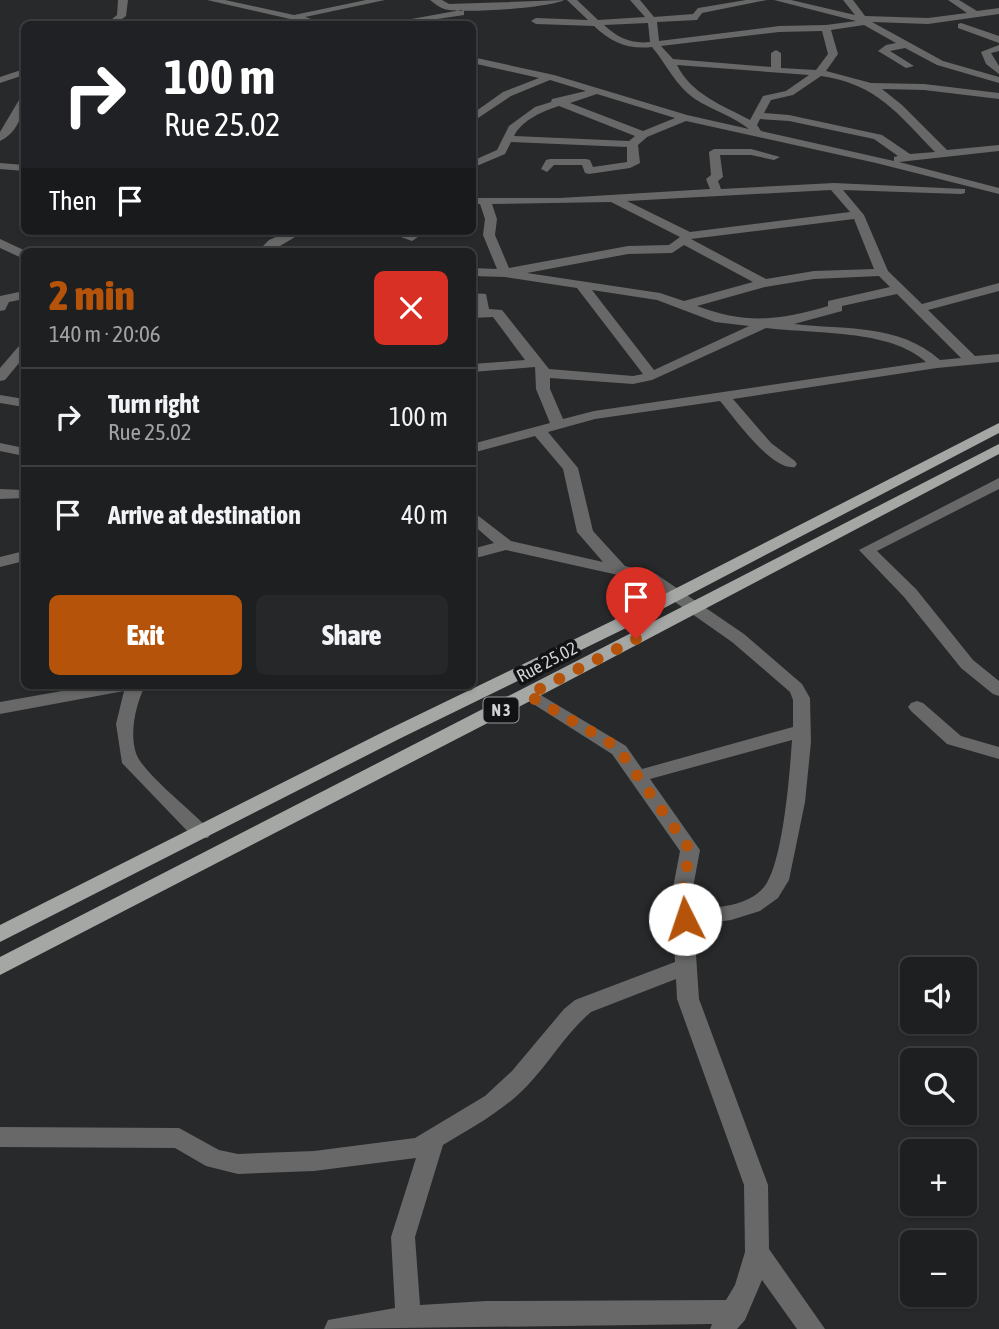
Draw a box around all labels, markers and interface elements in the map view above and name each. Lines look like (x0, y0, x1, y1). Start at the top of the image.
text: 100 m (164, 48, 275, 104)
icon: right (49, 49, 140, 140)
text: Rue 25.02 (164, 106, 280, 143)
icon: arrive (111, 182, 149, 220)
text: Then (49, 186, 97, 216)
text: 2 min (49, 271, 135, 319)
button: close (374, 271, 448, 345)
text: 140 m · 20:06 (49, 321, 161, 347)
text: Turn right (108, 389, 199, 419)
icon: right (49, 398, 87, 436)
text: 100 m (389, 402, 448, 432)
text: Rue 25.02 (108, 419, 192, 445)
icon: arrive (49, 496, 87, 534)
text: Arrive at destination (108, 500, 301, 530)
text: 40 m (401, 500, 448, 530)
pin (606, 567, 666, 639)
icon: arrive (617, 578, 655, 616)
button: Exit (49, 595, 242, 675)
button: Share (256, 595, 448, 675)
street label: Rue 25.02 (513, 637, 581, 686)
road number: N 3 (484, 698, 518, 722)
position arrow (648, 882, 722, 956)
map controls (900, 957, 977, 1307)
button: sound (900, 957, 977, 1034)
button: search (900, 1048, 977, 1125)
button: + (900, 1139, 977, 1216)
button: − (900, 1230, 977, 1307)

